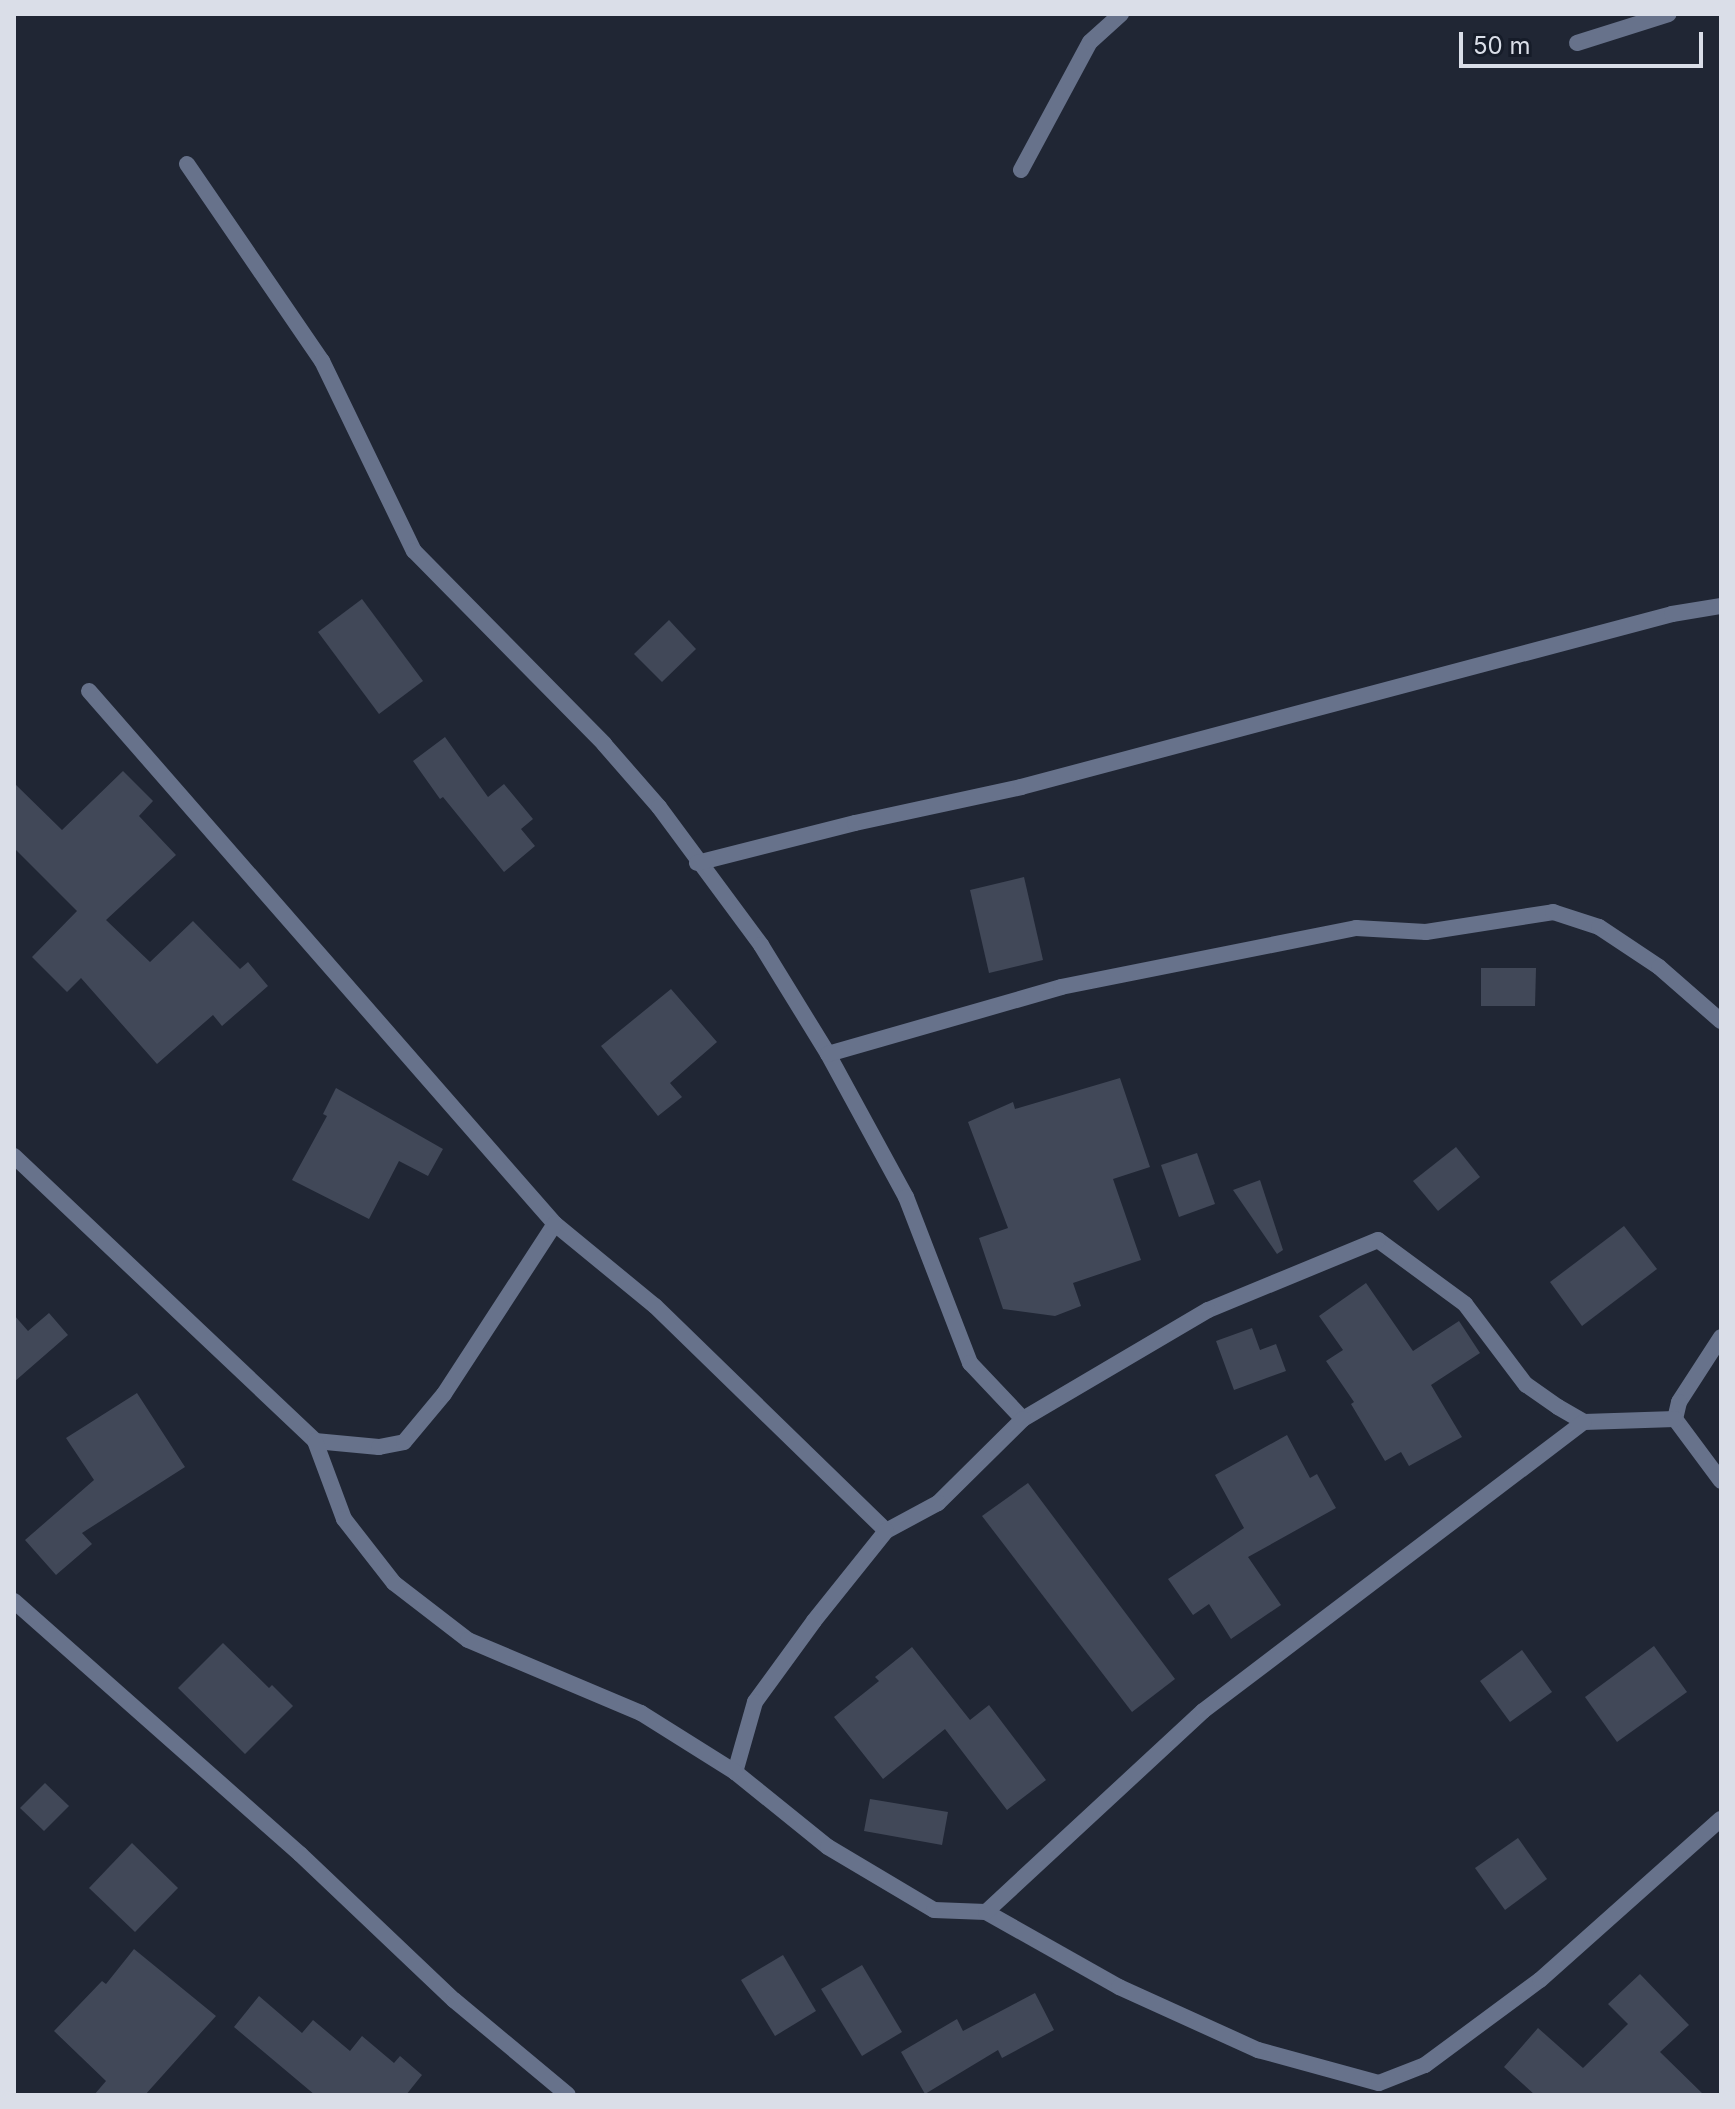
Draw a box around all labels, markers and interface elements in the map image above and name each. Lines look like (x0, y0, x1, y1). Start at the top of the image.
scale bar (1463, 16, 1707, 66)
text: 50 m (1473, 31, 1531, 60)

